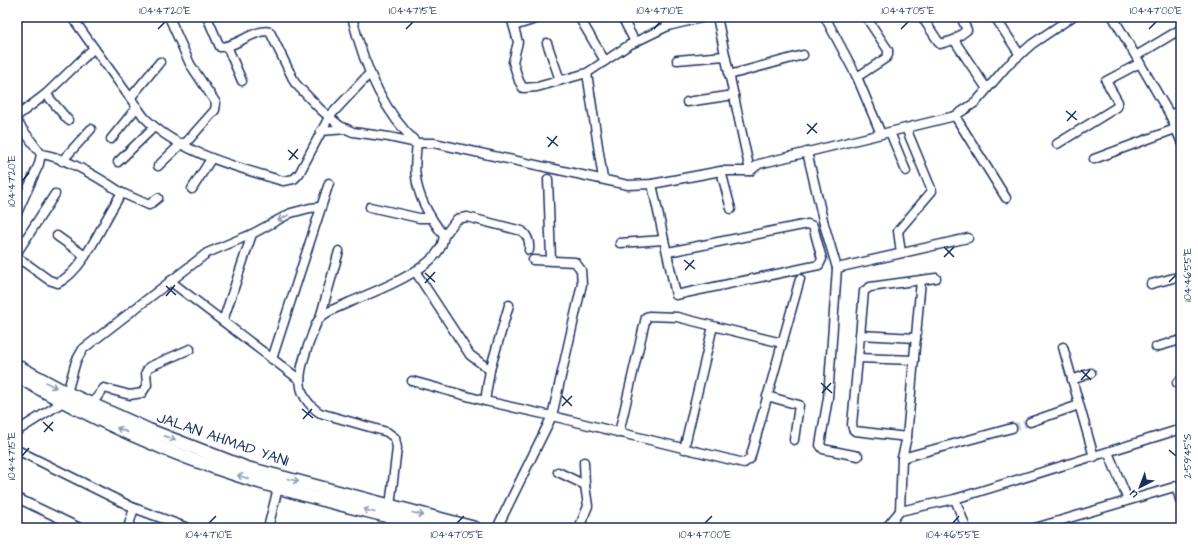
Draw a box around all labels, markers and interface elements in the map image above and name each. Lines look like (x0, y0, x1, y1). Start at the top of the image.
text: 104°47'20"E (139, 4, 191, 18)
text: 104°47'15"E (389, 4, 437, 18)
text: 104°47'10"E (636, 4, 684, 18)
text: 104°47'05"E (882, 4, 935, 18)
text: 104°47'00"E (1130, 4, 1182, 18)
text: 104°47'20"E (5, 155, 19, 207)
one-way arrow (277, 214, 289, 222)
text: 104°46'55"E (1181, 248, 1195, 302)
one-way arrow (45, 382, 57, 389)
street label: JALAN AHMAD YANI (154, 407, 292, 472)
one-way arrow (116, 426, 128, 434)
text: 104°47'15"E (5, 432, 19, 480)
text: 2°59'45"S (1181, 433, 1195, 479)
one-way arrow (163, 435, 175, 443)
north arrow (1120, 467, 1160, 507)
one-way arrow (237, 473, 250, 480)
one-way arrow (286, 477, 299, 484)
text: U (1126, 486, 1142, 502)
one-way arrow (362, 507, 375, 514)
one-way arrow (411, 510, 424, 518)
text: 104°47'10"E (185, 528, 233, 542)
text: 104°47'05"E (431, 528, 484, 542)
text: 104°47'00"E (679, 528, 731, 542)
text: 104°46'55"E (926, 528, 980, 542)

